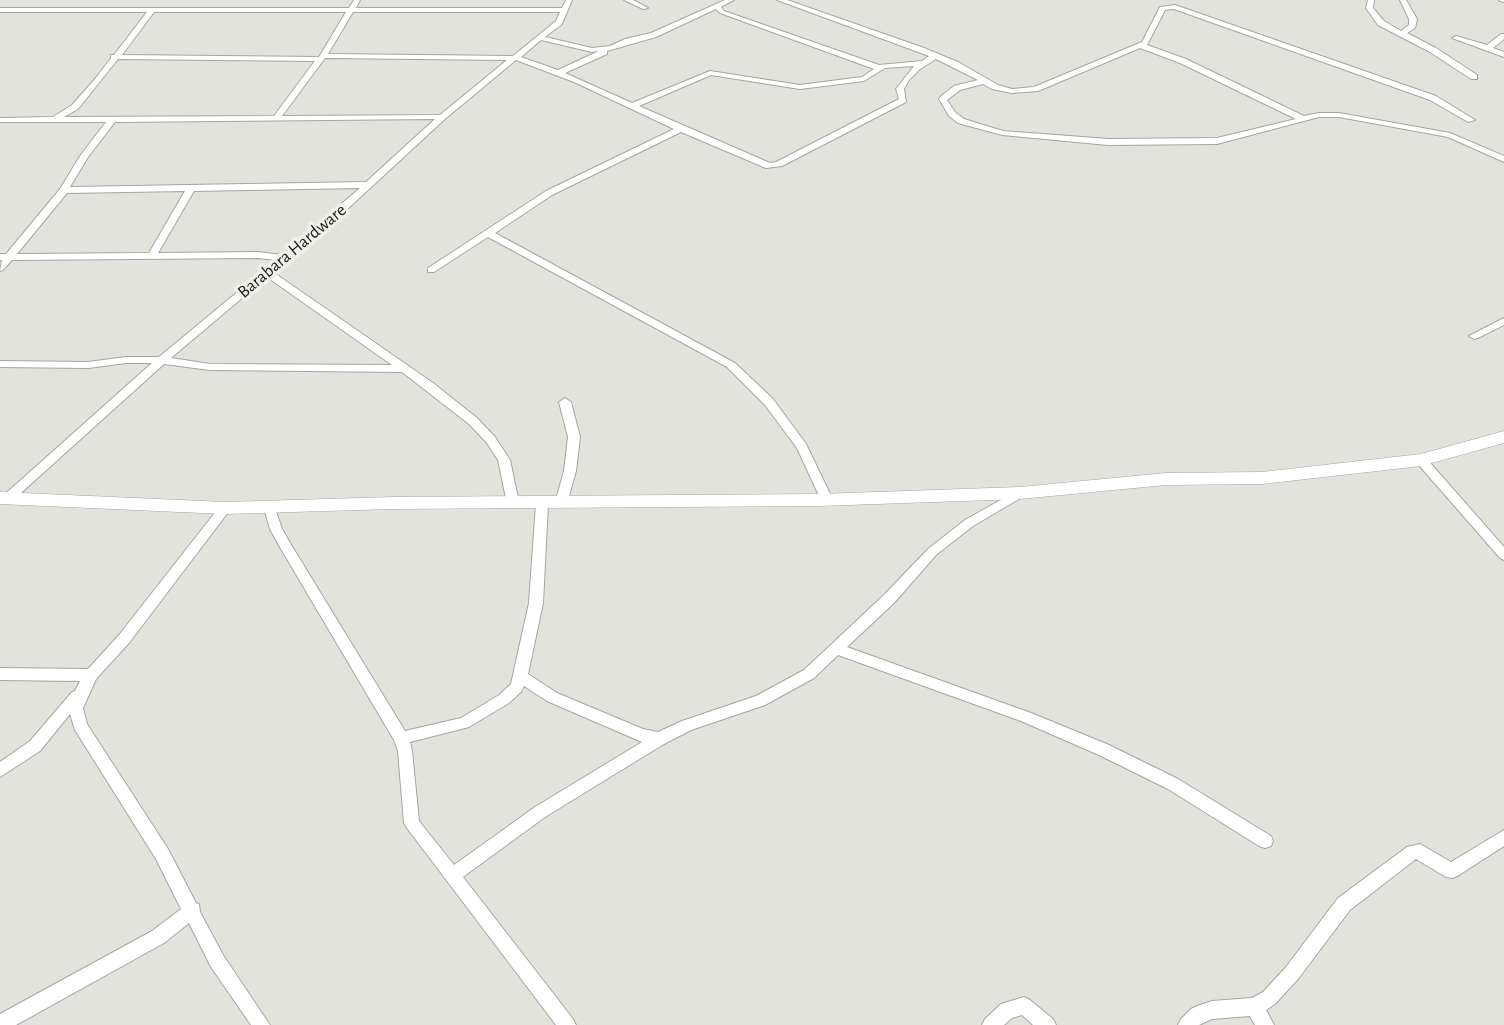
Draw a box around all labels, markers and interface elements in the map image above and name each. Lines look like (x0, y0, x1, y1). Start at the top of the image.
street label: Barabara Hardware (233, 199, 351, 303)

